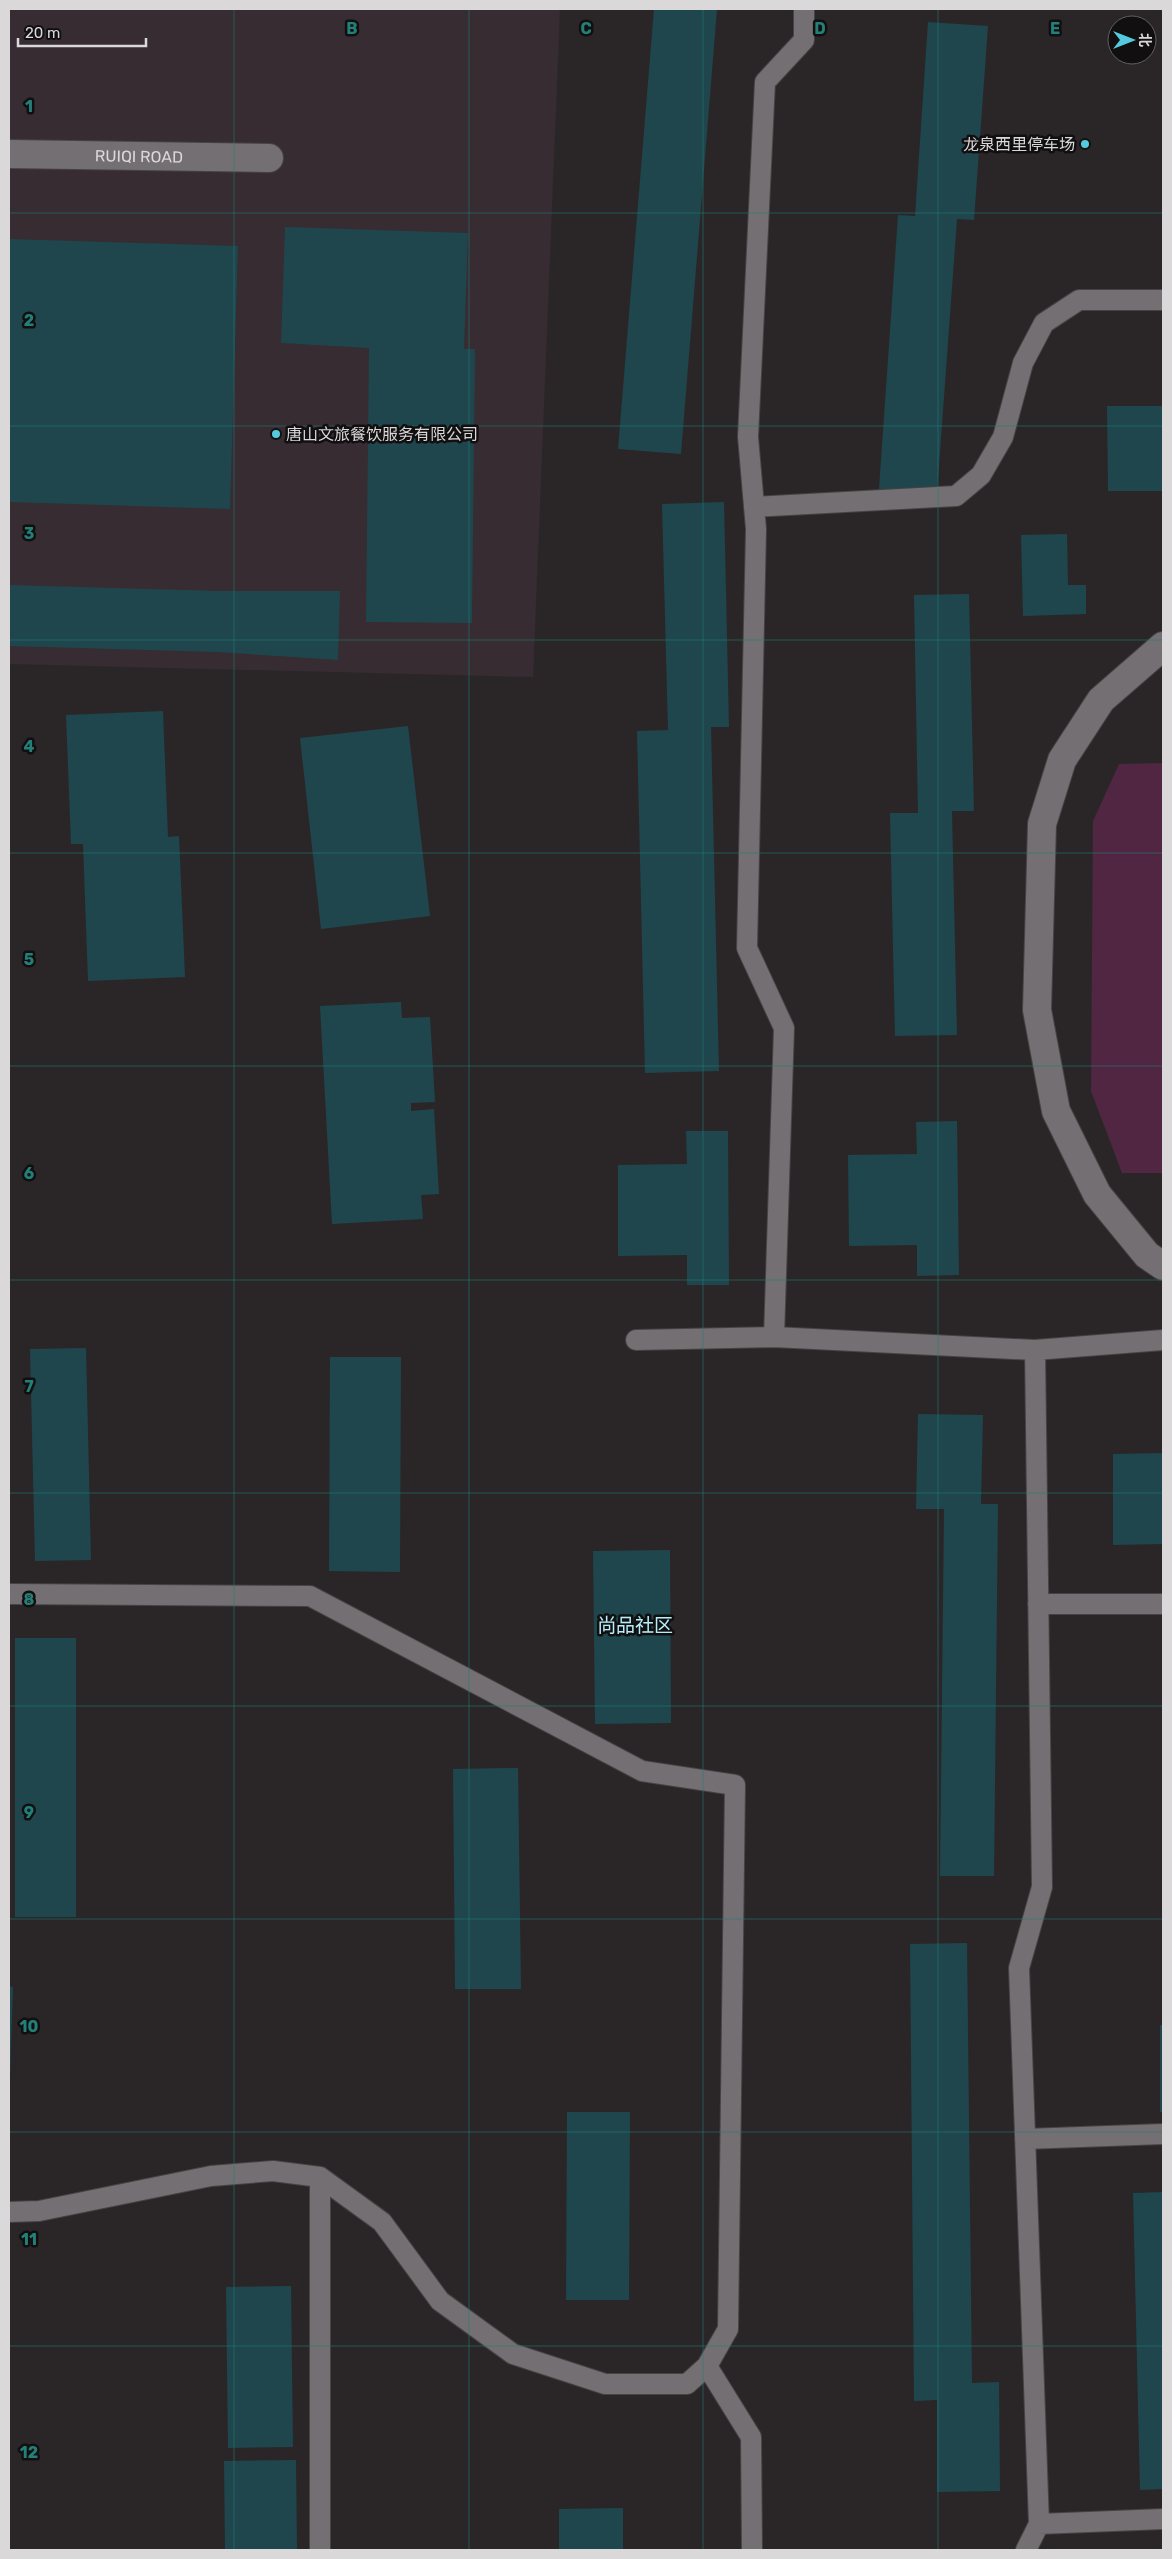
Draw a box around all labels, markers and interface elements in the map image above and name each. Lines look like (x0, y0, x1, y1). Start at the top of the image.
scale bar (18, 15, 145, 47)
north arrow (1107, 15, 1157, 65)
text: B (346, 19, 358, 38)
text: C (580, 19, 592, 38)
text: D (814, 19, 826, 38)
text: E (1050, 19, 1060, 38)
text: 20 m (25, 24, 60, 42)
text: 北 (1136, 33, 1153, 47)
text: 1 (25, 97, 33, 116)
place label: 龙泉西里停车场 (963, 135, 1075, 154)
marker: 龙泉西里停车场 (1079, 138, 1091, 150)
street label: RUIQI ROAD (95, 146, 183, 167)
text: 2 (24, 311, 34, 330)
place label: 唐山文旅餐饮服务有限公司 (286, 425, 478, 444)
marker: 唐山文旅餐饮服务有限公司 (270, 428, 282, 440)
text: 3 (24, 524, 34, 543)
text: 4 (24, 737, 35, 756)
text: 5 (24, 950, 34, 969)
text: 6 (24, 1164, 34, 1183)
text: 7 (24, 1377, 34, 1396)
text: 8 (24, 1590, 35, 1609)
district label: 尚品社区 (597, 1614, 673, 1637)
text: 9 (24, 1803, 34, 1822)
text: 10 (20, 2017, 39, 2036)
text: 11 (21, 2230, 37, 2249)
text: 12 (20, 2443, 38, 2462)

